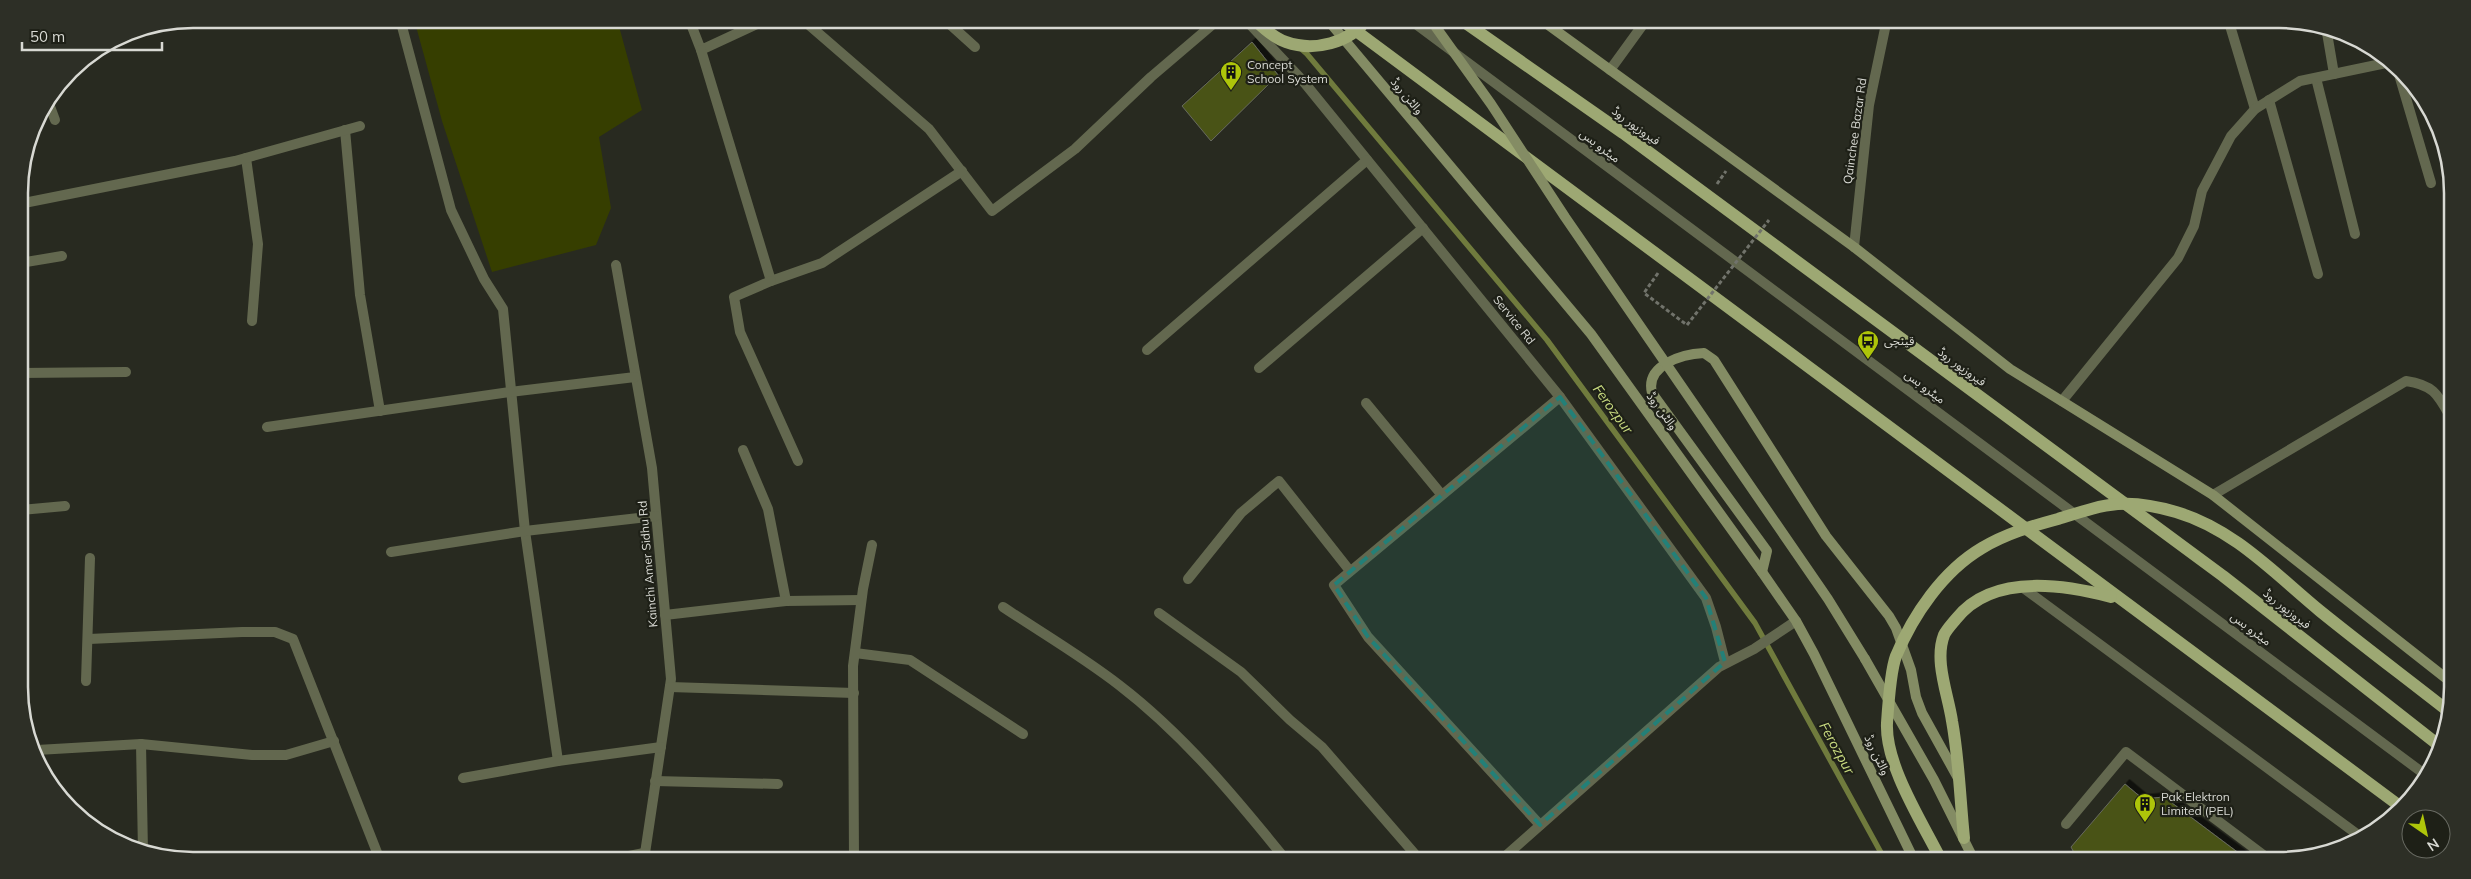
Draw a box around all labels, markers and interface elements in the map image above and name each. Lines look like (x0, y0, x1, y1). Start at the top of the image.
scale bar (22, 20, 162, 52)
text: 50 m (30, 27, 65, 46)
place label: Concept School System (1247, 57, 1328, 86)
building icon: Concept School System (1219, 60, 1243, 91)
street label: والٹن روڈ (1388, 74, 1427, 117)
street label: Qainchee Bazar Rd (1840, 77, 1869, 185)
street label: فیروزپور روڈ (1608, 103, 1663, 149)
street label: میٹرو بس (1577, 125, 1624, 166)
street label: Service Rd (1490, 292, 1539, 347)
bus stop icon: قینچی (1856, 329, 1880, 360)
place label: قینچی (1884, 333, 1914, 349)
street label: فیروزپور روڈ (1934, 344, 1989, 390)
street label: میٹرو بس (1902, 366, 1949, 407)
water label: Ferozpur (1589, 381, 1638, 438)
street label: والٹن روڈ (1644, 389, 1681, 433)
street label: Kainchi Amer Sidhu Rd (634, 500, 661, 628)
street label: فیروزپور روڈ (2260, 585, 2314, 633)
street label: میٹرو بس (2228, 608, 2275, 649)
water label: Ferozpur (1815, 719, 1859, 778)
street label: والٹن روڈ (1861, 732, 1894, 777)
place label: Pak Elektron Limited (PEL) (2161, 789, 2234, 818)
building icon: Pak Elektron Limited (PEL) (2133, 792, 2157, 823)
north arrow (2401, 809, 2451, 859)
text: N (2424, 834, 2443, 855)

